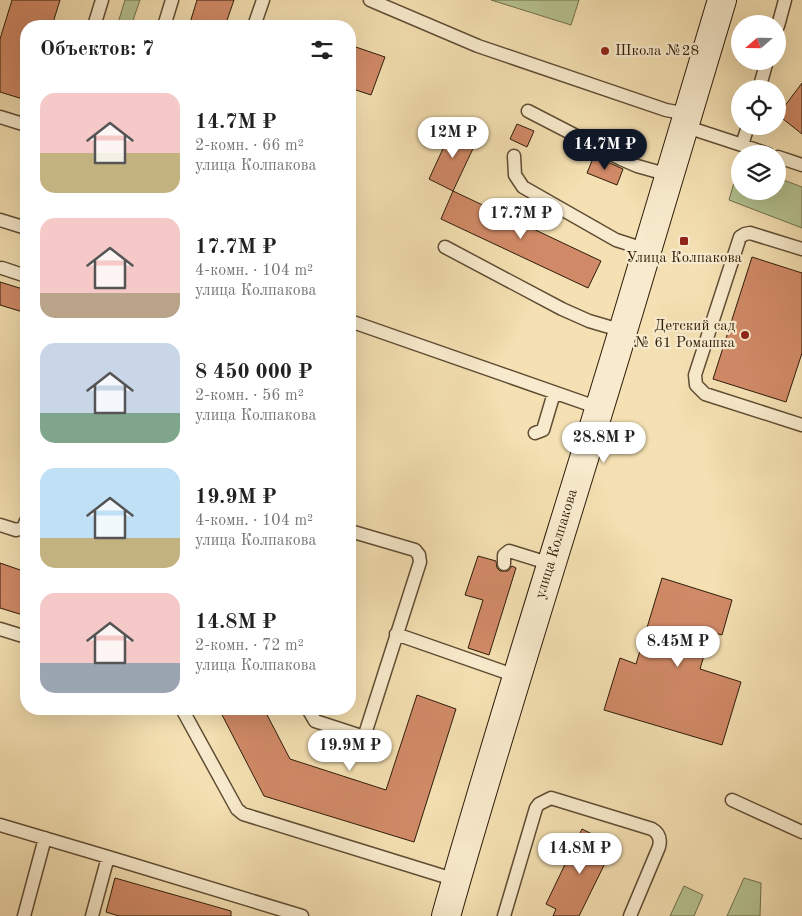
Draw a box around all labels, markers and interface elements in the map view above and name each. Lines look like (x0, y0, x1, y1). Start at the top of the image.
north arrow (731, 15, 786, 70)
map controls (731, 15, 786, 200)
icon: filters (308, 36, 336, 64)
text: Объектов: 7 (40, 39, 154, 60)
place label: Школа №28 (615, 44, 699, 59)
marker: Школа №28 (599, 45, 611, 57)
button: locate (731, 80, 786, 135)
text: 14.7M ₽ (195, 112, 277, 133)
icon: home (80, 113, 140, 173)
pin: 12M ₽ (418, 116, 488, 159)
text: 12M ₽ (429, 125, 477, 141)
pin: 14.7M ₽ (559, 128, 651, 171)
text: 14.7M ₽ (574, 137, 636, 153)
text: 2-комн. · 66 m² (195, 138, 304, 154)
button: layers (731, 145, 786, 200)
text: улица Колпакова (195, 158, 316, 174)
pin: 17.7M ₽ (475, 198, 567, 240)
text: 17.7M ₽ (490, 206, 552, 222)
marker: Улица Колпакова (678, 235, 690, 247)
text: 17.7M ₽ (195, 237, 277, 258)
icon: home (80, 238, 140, 298)
place label: Улица Колпакова (626, 251, 743, 266)
text: 4-комн. · 104 m² (195, 263, 313, 279)
text: улица Колпакова (195, 283, 316, 299)
place label: Детский сад № 61 Ромашка (634, 319, 736, 351)
marker: Детский сад № 61 Ромашка (739, 329, 751, 341)
text: 8 450 000 ₽ (195, 362, 313, 383)
icon: home (80, 363, 140, 423)
text: 2-комн. · 56 m² (195, 388, 304, 404)
text: улица Колпакова (195, 408, 316, 424)
pin: 28.8M ₽ (558, 422, 650, 464)
text: 28.8M ₽ (573, 430, 635, 446)
text: 19.9M ₽ (195, 487, 277, 508)
street label: улица Колпакова (533, 487, 581, 601)
icon: home (80, 488, 140, 548)
text: 4-комн. · 104 m² (195, 513, 313, 529)
text: улица Колпакова (195, 533, 316, 549)
text: 14.8M ₽ (195, 612, 277, 633)
icon: home (80, 613, 140, 673)
pin: 8.45M ₽ (632, 626, 724, 668)
text: 8.45M ₽ (647, 634, 709, 650)
text: 2-комн. · 72 m² (195, 638, 304, 654)
text: улица Колпакова (195, 658, 316, 674)
pin: 19.9M ₽ (304, 730, 396, 772)
text: 19.9M ₽ (319, 738, 381, 754)
pin: 14.8M ₽ (534, 832, 626, 875)
text: 14.8M ₽ (549, 841, 611, 857)

